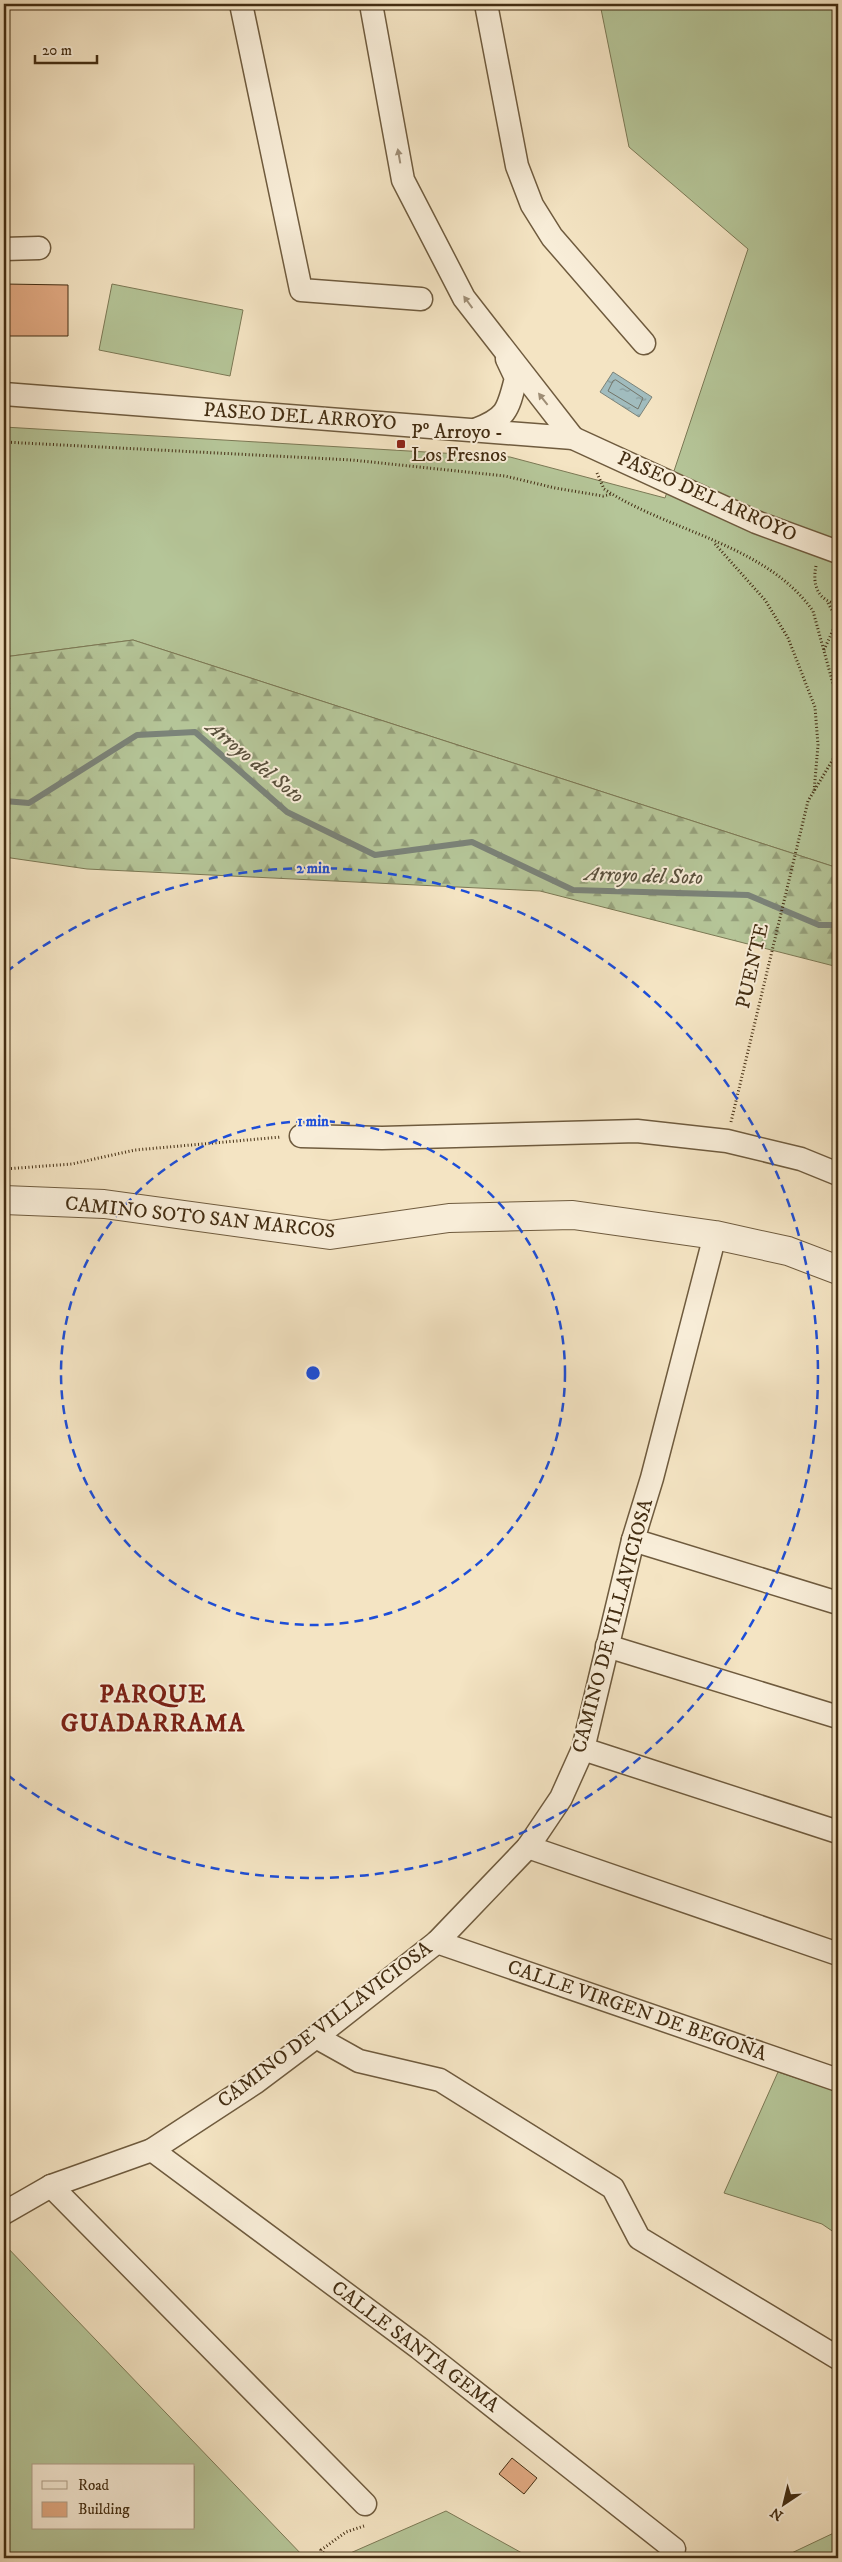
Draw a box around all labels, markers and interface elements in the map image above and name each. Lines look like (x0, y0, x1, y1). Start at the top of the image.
scale bar (35, 32, 98, 64)
text: 20 m (42, 41, 72, 60)
one-way arrow (394, 148, 402, 164)
one-way arrow (463, 295, 473, 309)
one-way arrow (538, 392, 548, 406)
street label: PASEO DEL ARROYO (203, 398, 397, 436)
place label: Pº Arroyo - Los Fresnos (411, 420, 507, 468)
marker: Pº Arroyo - Los Fresnos (395, 438, 407, 450)
street label: PASEO DEL ARROYO (613, 446, 801, 548)
water label: Arroyo del Soto (199, 713, 309, 809)
text: 2 min (296, 859, 330, 878)
water label: Arroyo del Soto (583, 861, 704, 891)
street label: PUENTE (731, 921, 775, 1011)
text: 1 min (297, 1112, 329, 1131)
street label: CAMINO SOTO SAN MARCOS (64, 1191, 336, 1245)
centre of rings (304, 1364, 322, 1382)
street label: CAMINO DE VILLAVICIOSA (567, 1496, 659, 1756)
district label: PARQUE GUADARRAMA (61, 1679, 245, 1739)
street label: CAMINO DE VILLAVICIOSA (213, 1936, 437, 2114)
street label: CALLE VIRGEN DE BEGOÑA (504, 1954, 771, 2067)
street label: CALLE SANTA GEMA (326, 2276, 504, 2418)
legend (32, 2464, 195, 2530)
text: Road (78, 2476, 110, 2495)
north arrow (760, 2480, 810, 2530)
text: Building (78, 2500, 130, 2519)
text: N (767, 2503, 787, 2525)

